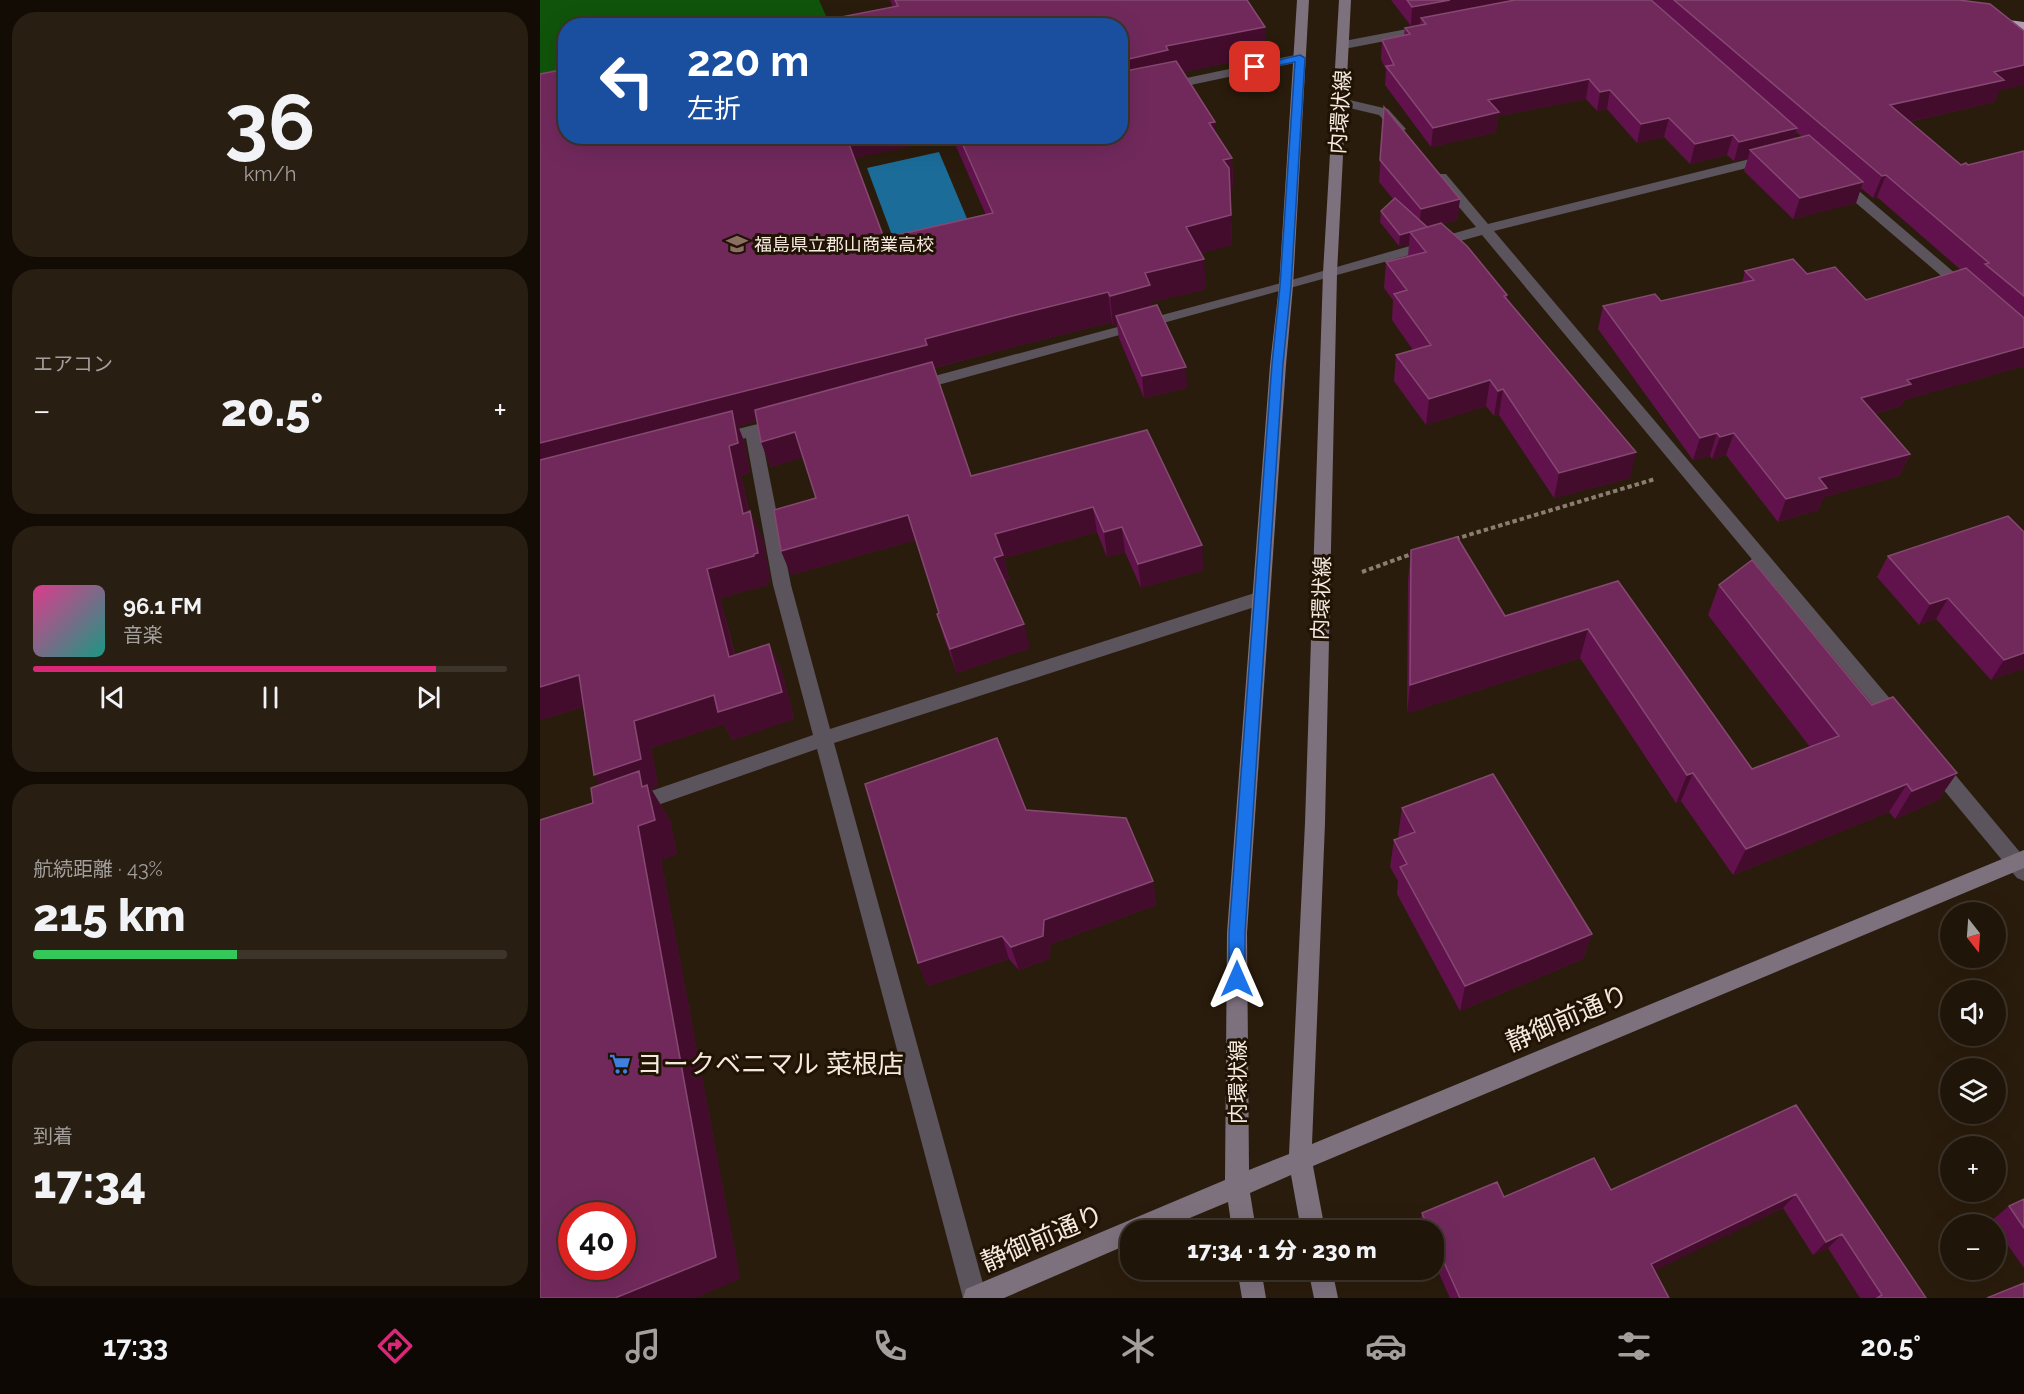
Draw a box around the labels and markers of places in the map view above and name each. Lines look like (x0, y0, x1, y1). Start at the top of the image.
pin (1229, 41, 1280, 92)
school or university icon: 福島県立郡山商業高校 (725, 232, 749, 256)
place label: 福島県立郡山商業高校 (754, 234, 934, 255)
place label: ヨークベニマル 菜根店 (637, 1049, 904, 1079)
supermarket icon: ヨークベニマル 菜根店 (608, 1052, 632, 1076)

